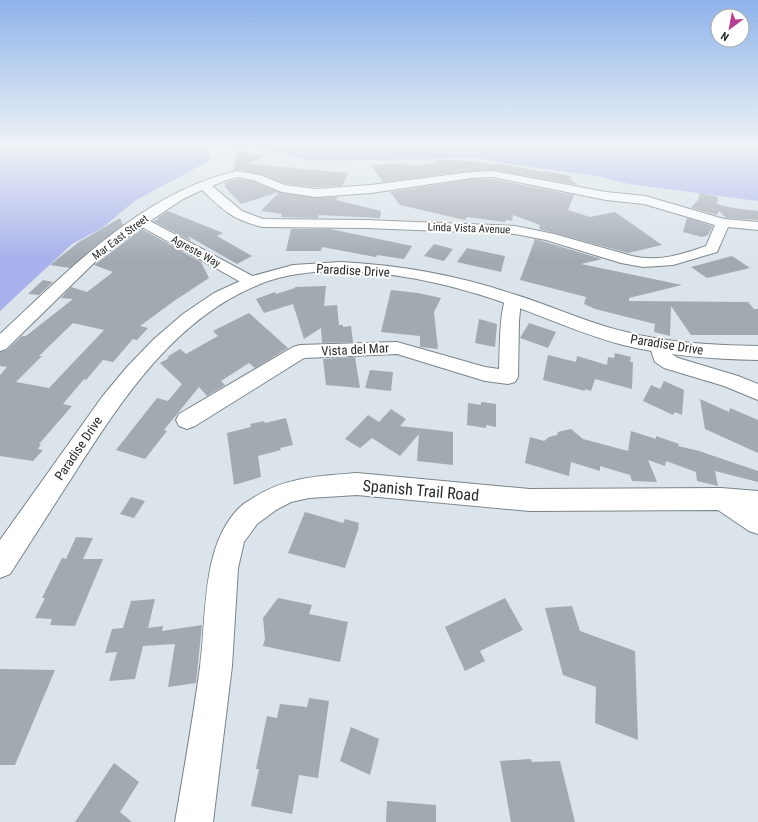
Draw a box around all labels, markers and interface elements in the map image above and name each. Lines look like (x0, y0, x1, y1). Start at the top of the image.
north arrow (710, 8, 750, 48)
text: N (718, 29, 731, 43)
street label: Mar East Street (90, 212, 151, 263)
street label: Linda Vista Avenue (427, 221, 511, 236)
street label: Agreste Way (169, 233, 223, 270)
street label: Paradise Drive (316, 261, 390, 280)
street label: Paradise Drive (629, 331, 704, 358)
street label: Vista del Mar (321, 340, 389, 359)
street label: Paradise Drive (52, 414, 105, 483)
street label: Spanish Trail Road (362, 476, 480, 505)

